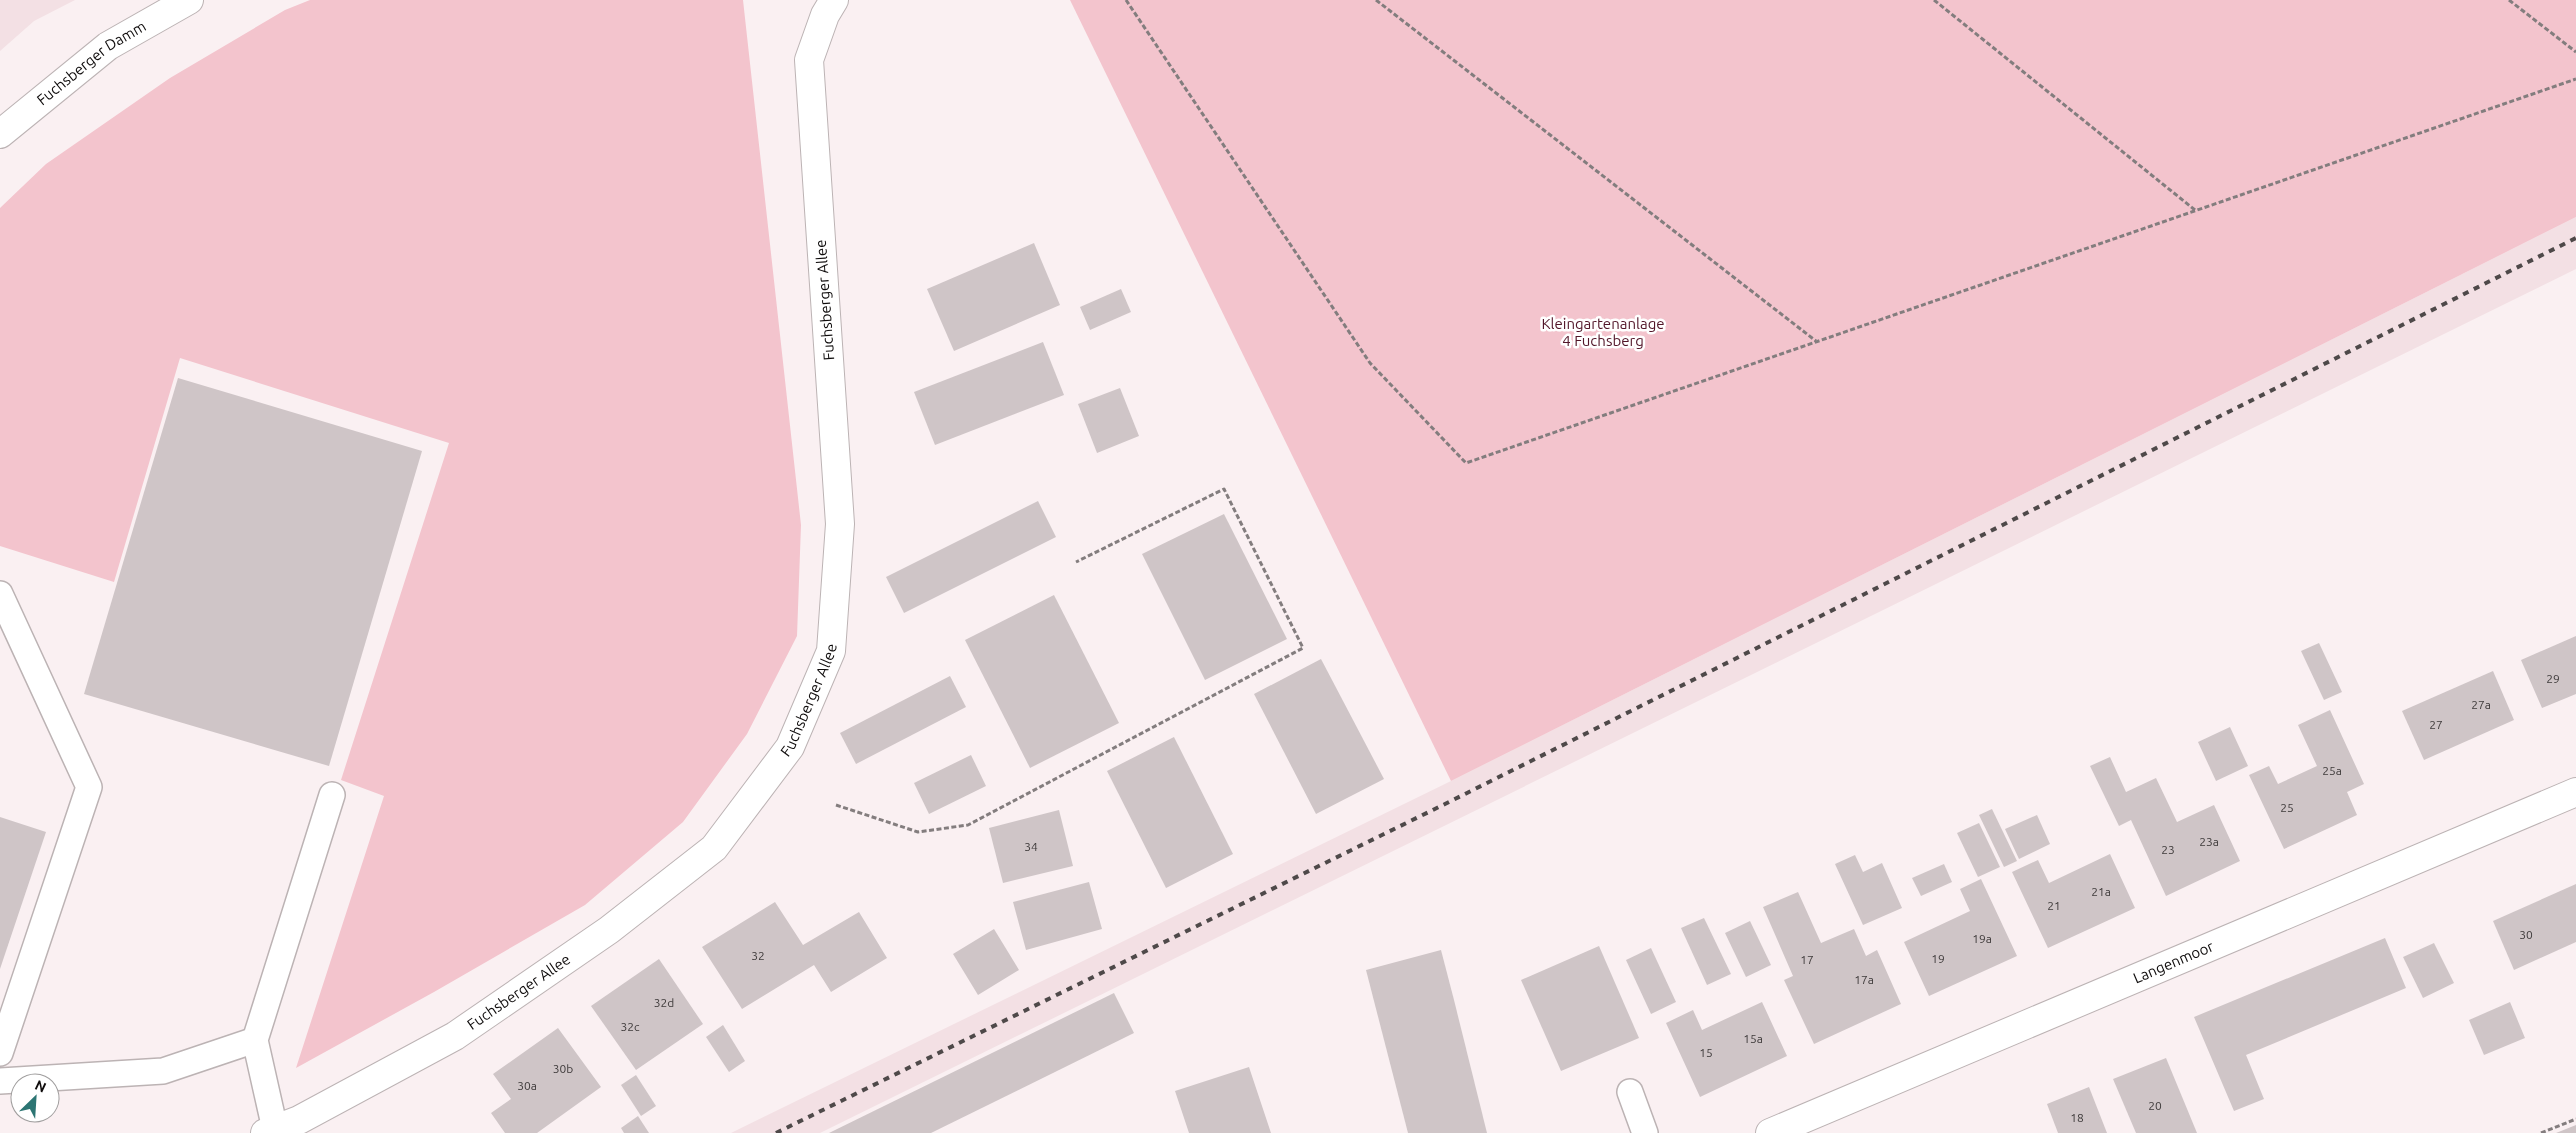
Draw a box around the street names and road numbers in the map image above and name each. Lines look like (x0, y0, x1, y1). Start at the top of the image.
street label: Fuchsberger Damm (33, 17, 149, 108)
street label: Fuchsberger Allee (812, 239, 837, 361)
street label: Fuchsberger Allee (777, 643, 839, 760)
street label: Langenmoor (2130, 937, 2216, 986)
street label: Fuchsberger Allee (464, 950, 573, 1033)

